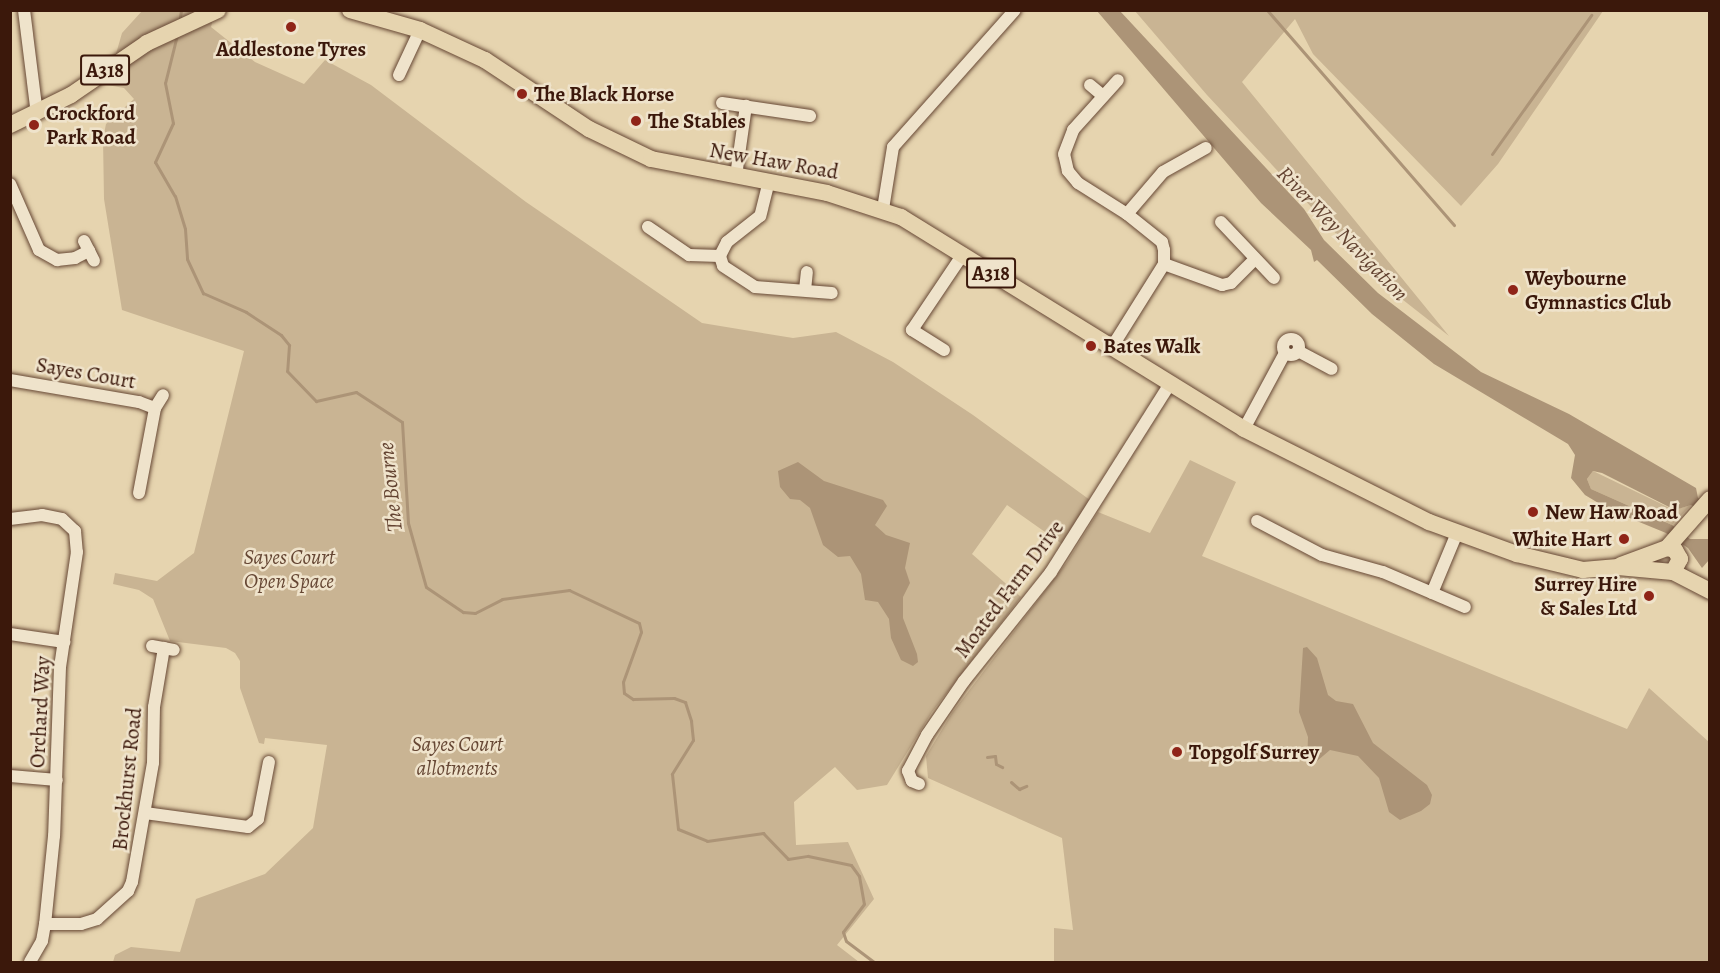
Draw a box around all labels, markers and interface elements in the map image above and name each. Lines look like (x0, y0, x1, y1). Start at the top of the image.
marker: Addlestone Tyres (284, 20, 298, 34)
place label: Addlestone Tyres (216, 36, 366, 62)
road number: A318 (80, 53, 130, 87)
place label: The Black Horse (534, 81, 674, 107)
marker: The Black Horse (515, 87, 529, 101)
place label: Crockford Park Road (46, 100, 136, 150)
place label: The Stables (648, 108, 746, 134)
marker: The Stables (629, 114, 643, 128)
marker: Crockford Park Road (27, 118, 41, 132)
street label: New Haw Road (708, 137, 840, 185)
water label: River Wey Navigation (1271, 161, 1413, 307)
road number: A318 (966, 256, 1016, 290)
place label: Weybourne Gymnastics Club (1525, 265, 1671, 315)
marker: Weybourne Gymnastics Club (1506, 283, 1520, 297)
place label: Bates Walk (1103, 333, 1200, 359)
marker: Bates Walk (1084, 339, 1098, 353)
street label: Sayes Court (34, 352, 138, 394)
water label: The Bourne (373, 441, 409, 533)
place label: New Haw Road (1545, 499, 1678, 525)
marker: New Haw Road (1526, 505, 1540, 519)
street label: Moated Farm Drive (949, 515, 1069, 663)
place label: White Hart (1513, 526, 1612, 552)
marker: White Hart (1617, 532, 1631, 546)
park label: Sayes Court Open Space (243, 544, 335, 594)
place label: Surrey Hire & Sales Ltd (1534, 571, 1637, 621)
marker: Surrey Hire & Sales Ltd (1642, 589, 1656, 603)
street label: Orchard Way (24, 655, 56, 769)
street label: Brockhurst Road (107, 706, 147, 852)
park label: Sayes Court allotments (411, 731, 503, 781)
place label: Topgolf Surrey (1189, 739, 1319, 765)
marker: Topgolf Surrey (1170, 745, 1184, 759)

